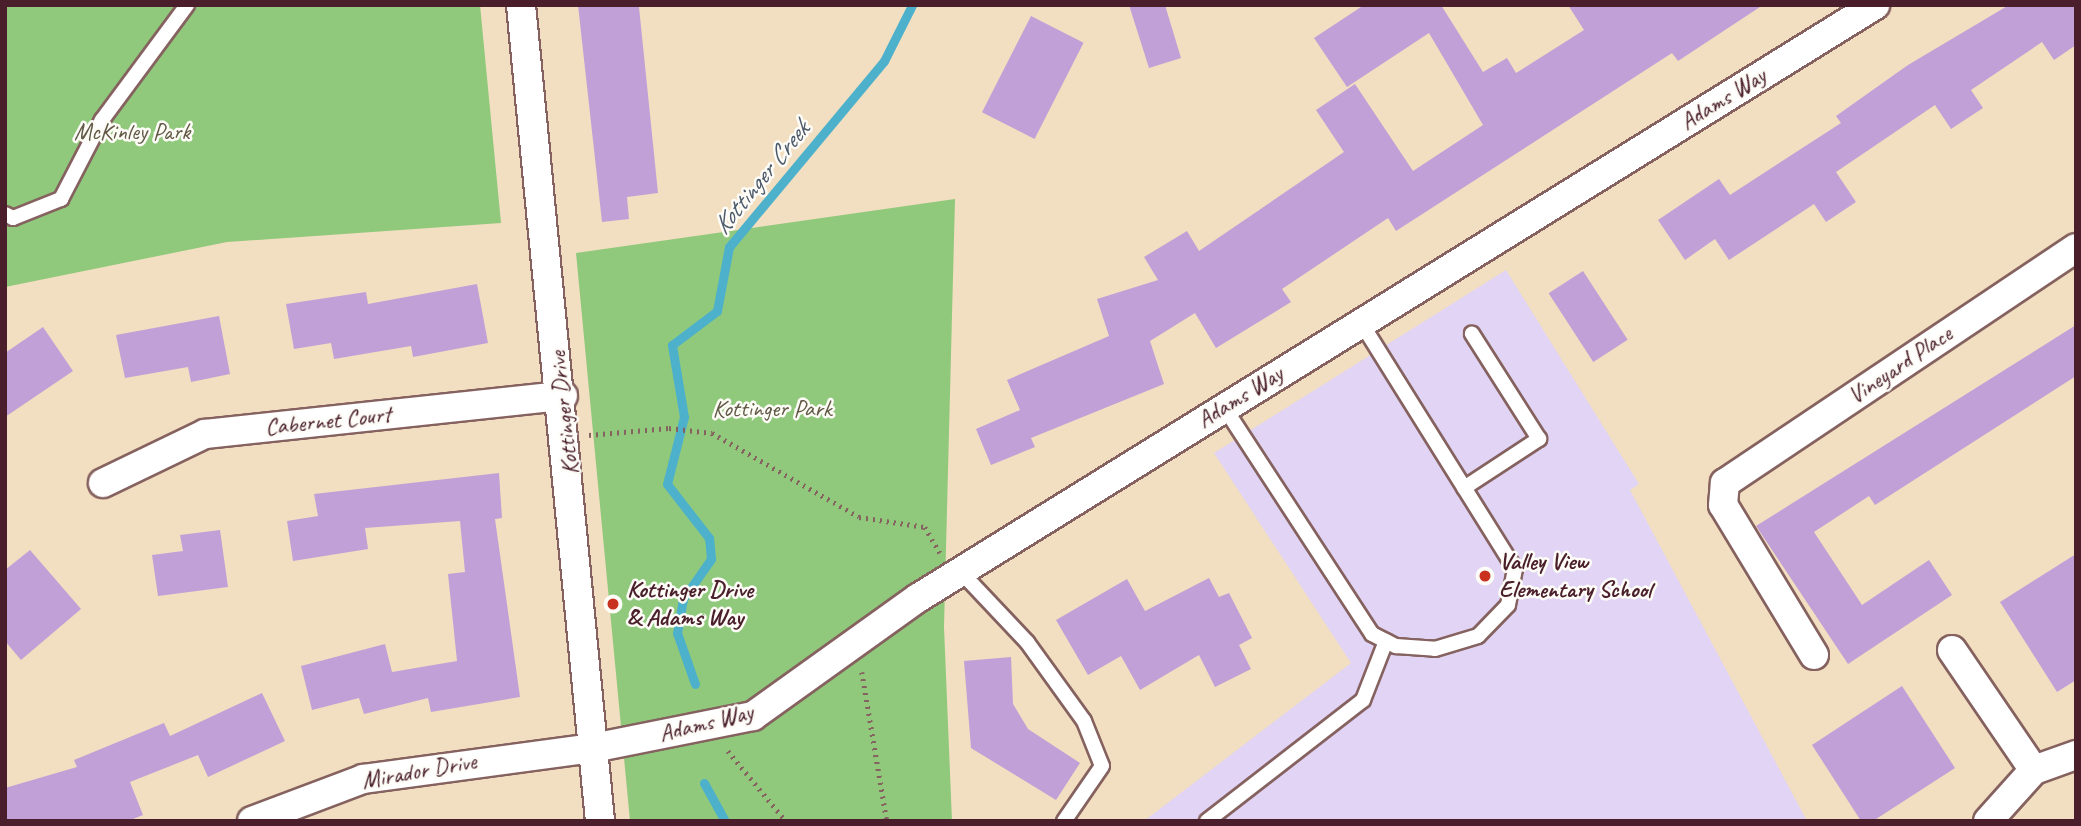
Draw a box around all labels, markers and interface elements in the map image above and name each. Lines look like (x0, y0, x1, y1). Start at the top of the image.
street label: Adams Way (1675, 61, 1771, 137)
water label: Kottinger Creek (706, 115, 816, 241)
park label: McKinley Park (74, 118, 190, 146)
street label: Vineyard Place (1843, 320, 1957, 410)
street label: Kottinger Drive (543, 350, 585, 476)
street label: Adams Way (1192, 359, 1288, 435)
park label: Kottinger Park (712, 395, 832, 423)
street label: Cabernet Court (264, 400, 392, 442)
place label: Valley View Elementary School (1499, 548, 1651, 604)
marker: Valley View Elementary School (1477, 568, 1493, 584)
place label: Kottinger Drive & Adams Way (627, 576, 753, 632)
marker: Kottinger Drive & Adams Way (605, 596, 621, 612)
street label: Adams Way (656, 697, 756, 749)
street label: Mirador Drive (360, 747, 478, 795)

